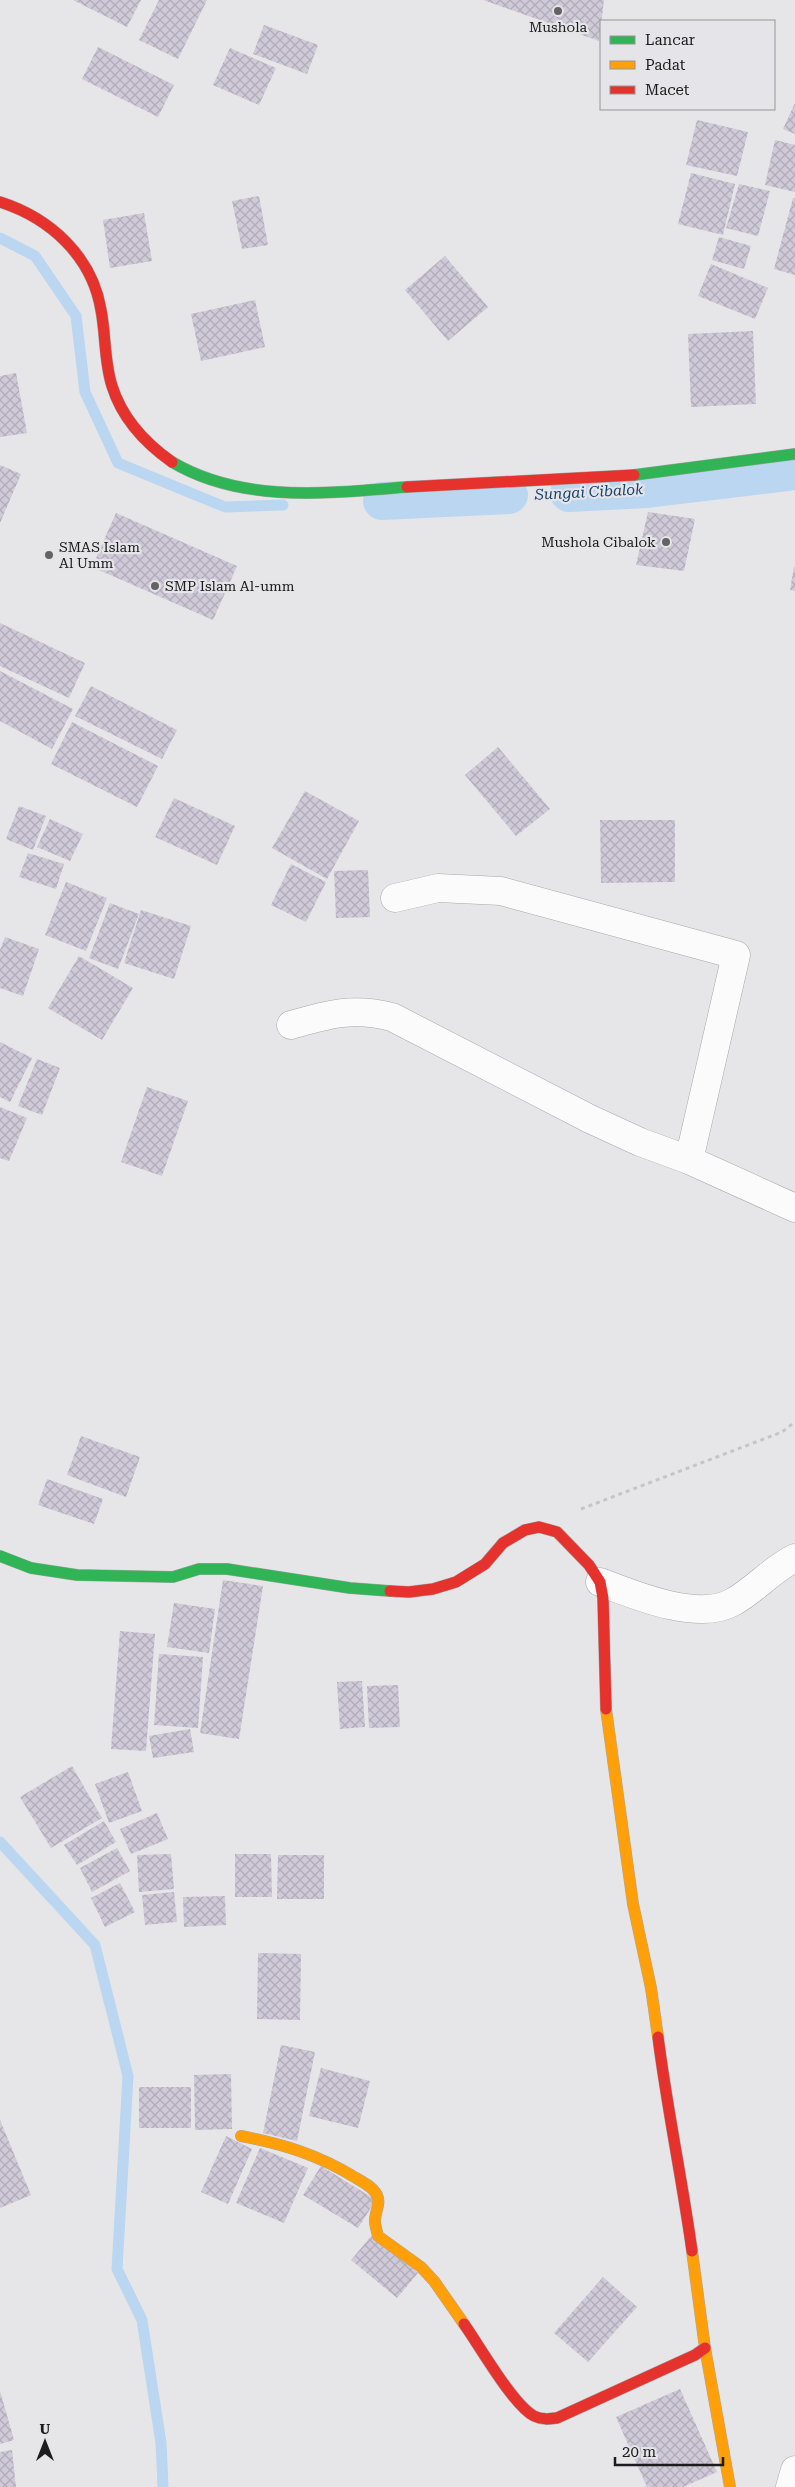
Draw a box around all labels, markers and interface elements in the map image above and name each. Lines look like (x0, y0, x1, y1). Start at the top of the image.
marker: Mushola (552, 5, 564, 17)
place label: Mushola (529, 19, 588, 35)
legend (600, 20, 775, 110)
text: Lancar (645, 31, 695, 49)
text: Padat (645, 56, 686, 74)
text: Macet (645, 81, 690, 99)
water label: Sungai Cibalok (533, 480, 645, 504)
place label: Mushola Cibalok (541, 534, 656, 550)
marker: Mushola Cibalok (660, 536, 672, 548)
place label: SMAS Islam Al Umm (59, 539, 140, 571)
marker: SMAS Islam Al Umm (43, 549, 55, 561)
place label: SMP Islam Al-umm (165, 578, 295, 594)
marker: SMP Islam Al-umm (149, 580, 161, 592)
north arrow (20, 2417, 70, 2467)
text: U (40, 2421, 51, 2437)
scale bar (615, 2434, 722, 2466)
text: 20 m (622, 2443, 657, 2461)

